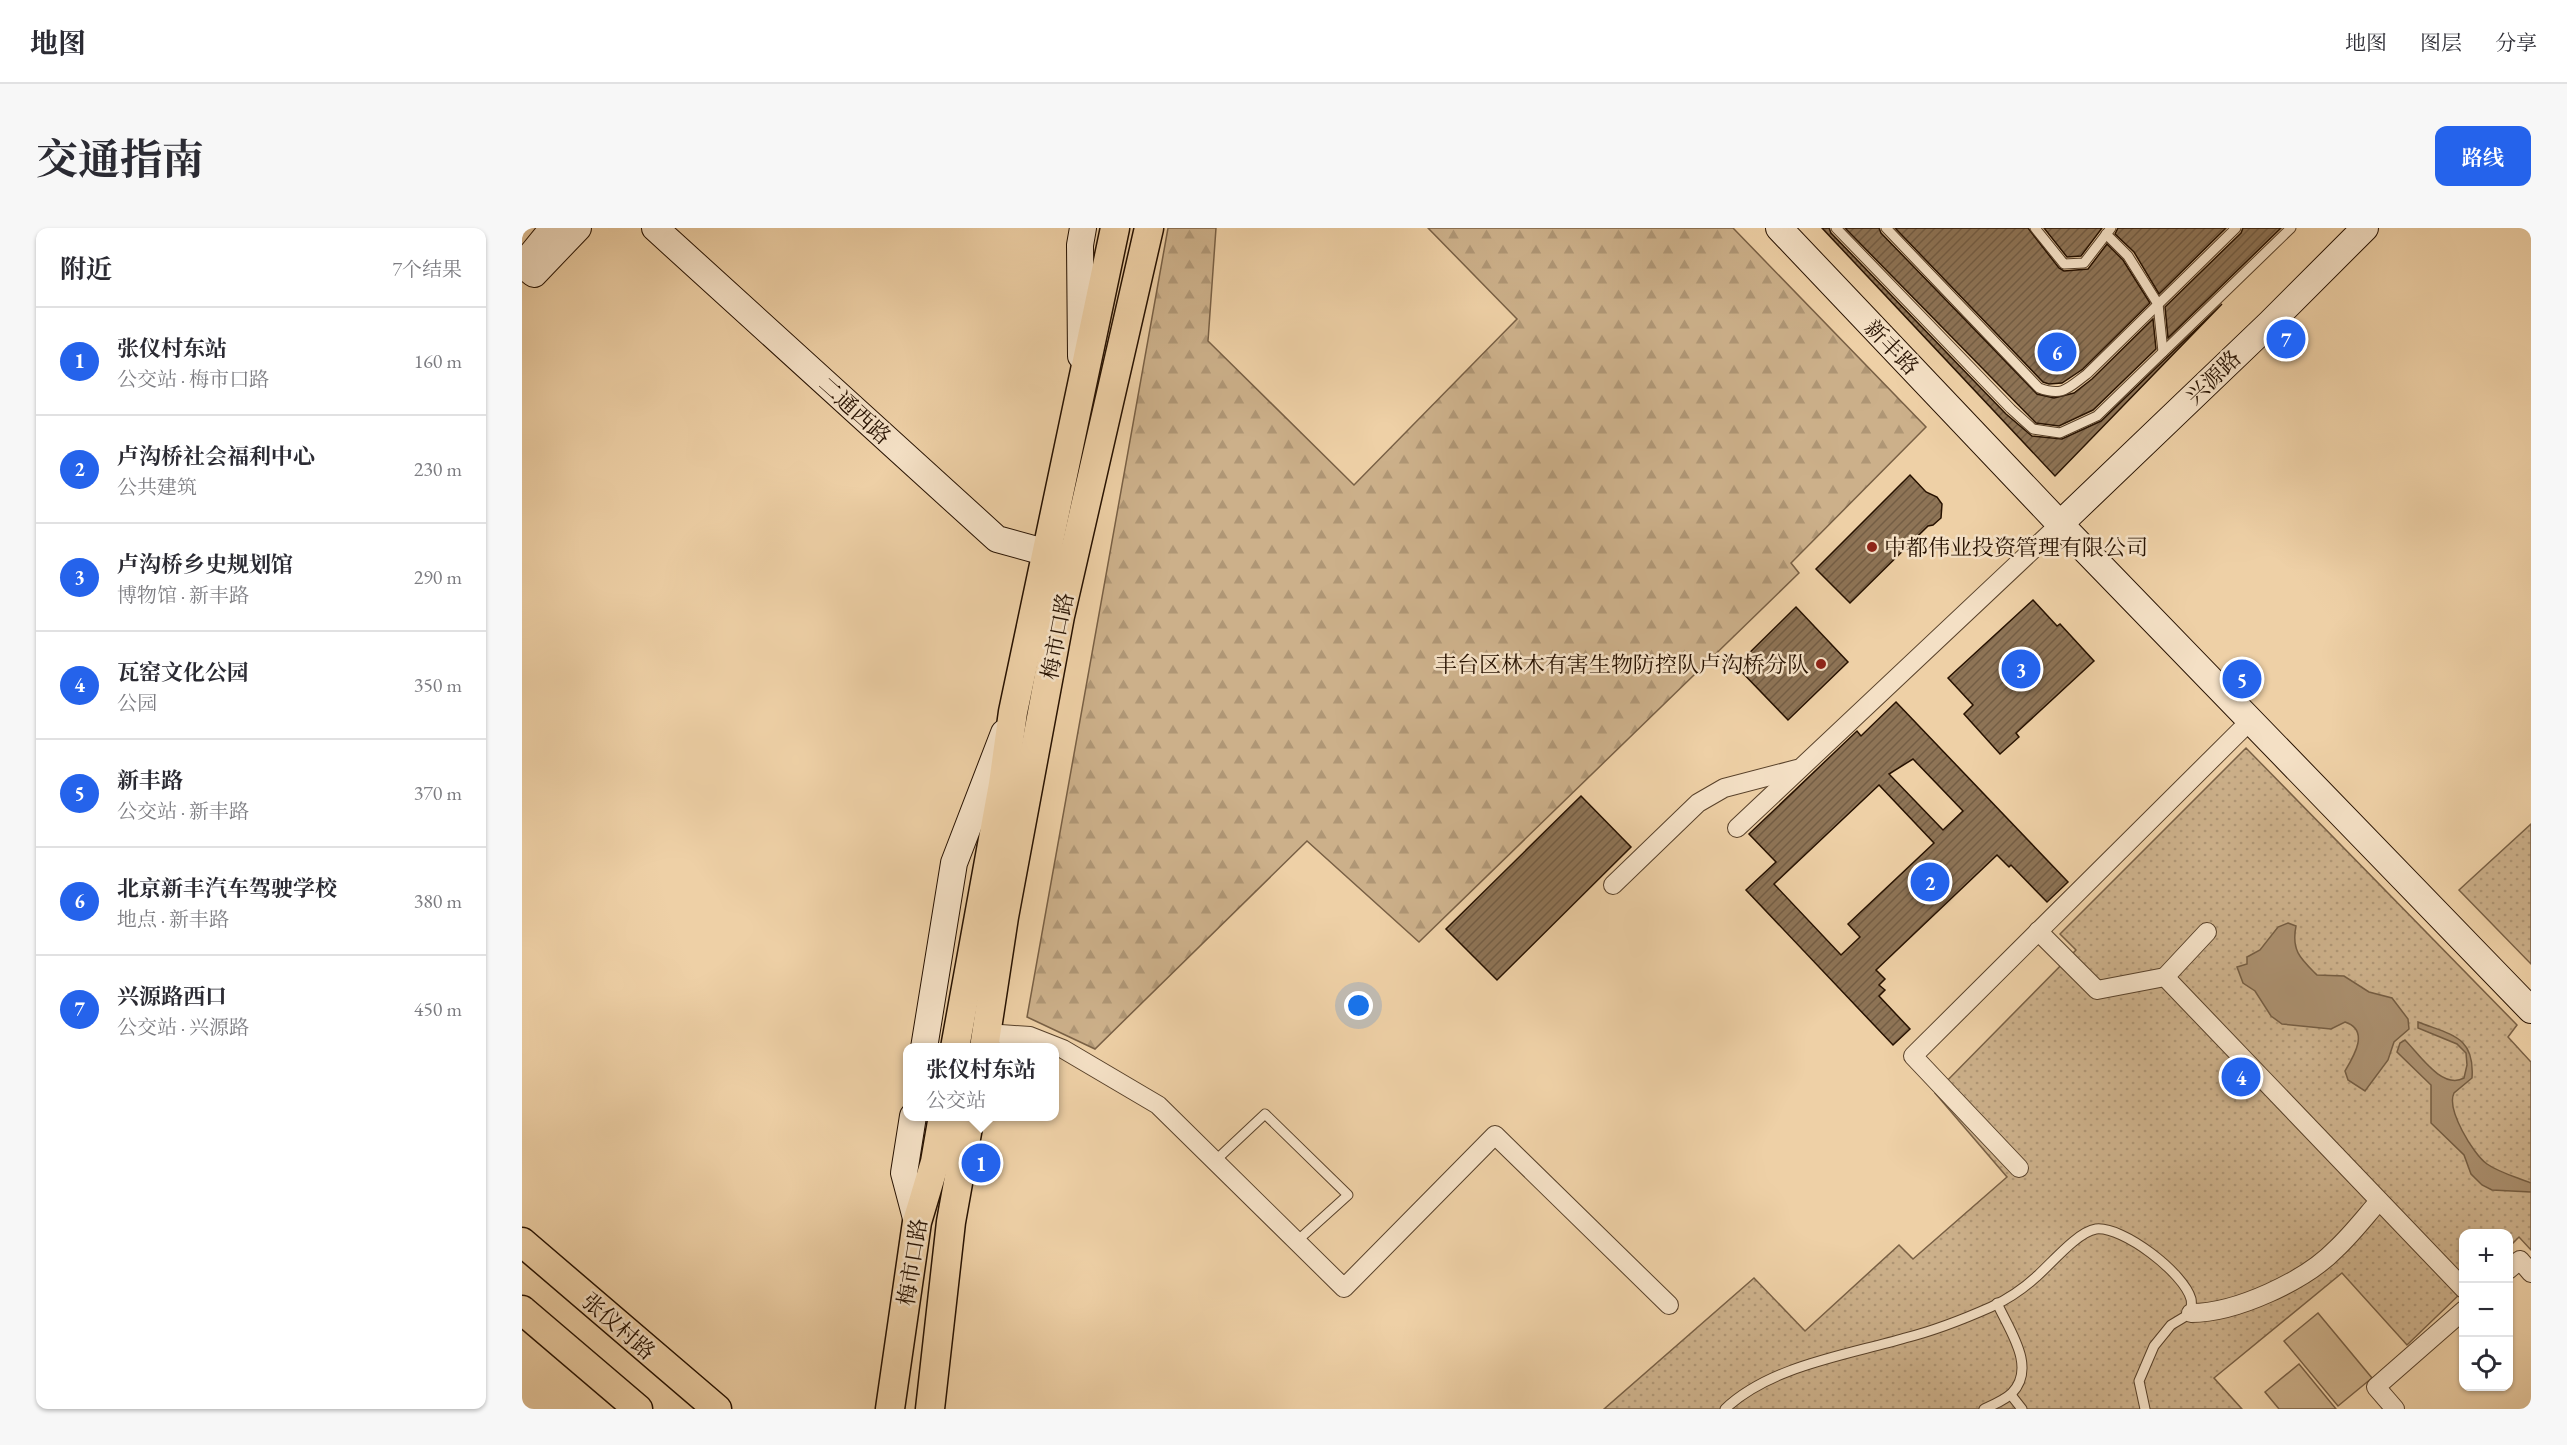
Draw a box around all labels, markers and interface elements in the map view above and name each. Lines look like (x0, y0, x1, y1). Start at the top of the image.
text: 地图 (30, 25, 86, 61)
text: 地图 (2345, 29, 2387, 56)
text: 图层 (2420, 29, 2462, 56)
text: 分享 (2495, 29, 2537, 56)
button: 路线 (2435, 126, 2531, 186)
text: 交通指南 (36, 132, 204, 187)
text: 附近 (60, 252, 112, 286)
text: 7个结果 (392, 256, 462, 282)
street label: 新丰路 (1858, 314, 1925, 381)
pin: 7 (2266, 316, 2306, 362)
pin: 6 (2038, 330, 2077, 374)
text: 张仪村东站 (117, 334, 227, 363)
street label: 兴源路 (2180, 344, 2247, 411)
text: 1 (74, 348, 85, 374)
text: 160 m (414, 348, 462, 374)
text: 公交站 · 梅市口路 (117, 366, 269, 392)
street label: 二通西路 (812, 370, 897, 451)
text: 卢沟桥社会福利中心 (117, 442, 315, 471)
text: 2 (74, 456, 85, 482)
text: 230 m (414, 456, 462, 482)
text: 公共建筑 (117, 474, 197, 500)
place label: 中都伟业投资管理有限公司 (1884, 533, 2148, 562)
marker: 中都伟业投资管理有限公司 (1865, 540, 1879, 554)
text: 卢沟桥乡史规划馆 (117, 550, 293, 579)
text: 3 (74, 564, 85, 590)
text: 290 m (414, 564, 462, 590)
text: 博物馆 · 新丰路 (117, 582, 249, 608)
street label: 梅市口路 (1035, 590, 1080, 682)
pin: 3 (2002, 646, 2040, 692)
place label: 丰台区林木有害生物防控队卢沟桥分队 (1435, 650, 1809, 679)
pin: 5 (2222, 656, 2262, 702)
marker: 丰台区林木有害生物防控队卢沟桥分队 (1814, 657, 1828, 671)
text: 瓦窑文化公园 (117, 658, 249, 687)
text: 4 (74, 672, 85, 698)
text: 350 m (414, 672, 462, 698)
text: 公园 (117, 690, 157, 716)
text: 新丰路 (117, 766, 183, 795)
text: 5 (74, 780, 85, 806)
text: 370 m (414, 780, 462, 806)
text: 公交站 · 新丰路 (117, 798, 249, 824)
pin: 2 (1910, 860, 1950, 904)
text: 北京新丰汽车驾驶学校 (117, 874, 337, 903)
text: 6 (74, 888, 85, 914)
text: 380 m (414, 888, 462, 914)
text: 地点 · 新丰路 (117, 906, 229, 932)
text: 兴源路西口 (117, 982, 227, 1011)
your location (1344, 991, 1373, 1020)
text: 7 (74, 996, 85, 1022)
text: 450 m (414, 996, 462, 1022)
text: 公交站 · 兴源路 (117, 1014, 249, 1040)
popup (903, 1043, 1059, 1121)
pin: 4 (2222, 1054, 2260, 1100)
text: 张仪村东站 (926, 1055, 1036, 1084)
text: 公交站 (926, 1087, 986, 1113)
pin: 1 (962, 1140, 1000, 1186)
street label: 梅市口路 (891, 1216, 934, 1308)
map controls (2459, 1229, 2513, 1391)
button: + (2459, 1229, 2513, 1283)
button: − (2459, 1283, 2513, 1337)
street label: 张仪村路 (576, 1287, 661, 1366)
button: locate (2459, 1337, 2513, 1391)

